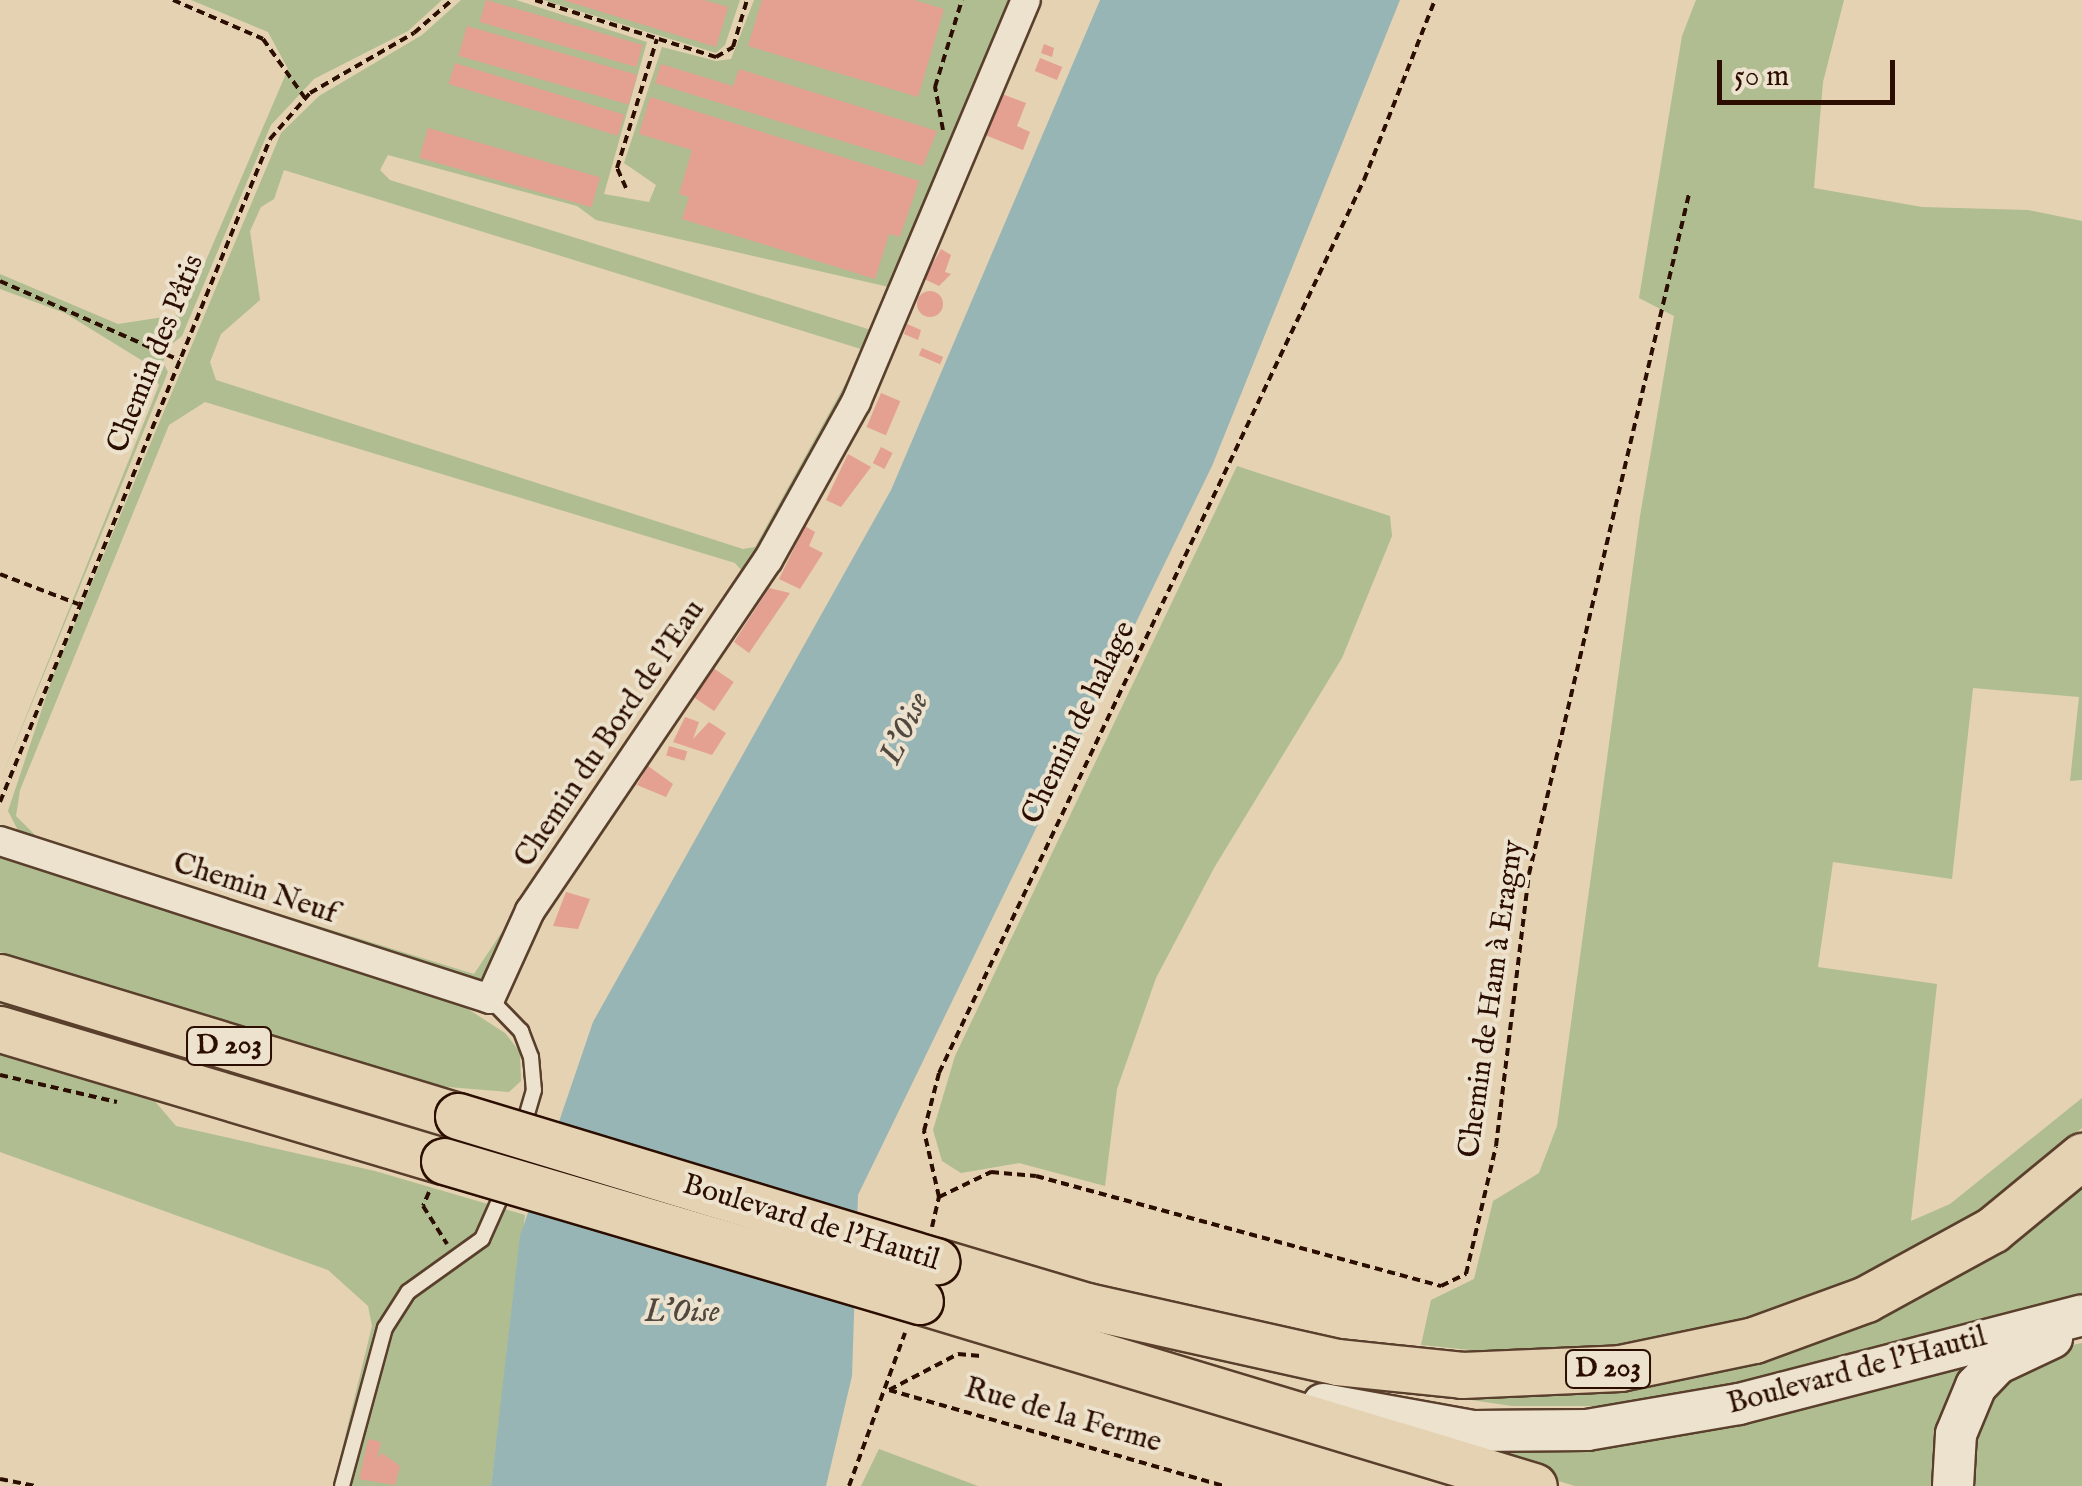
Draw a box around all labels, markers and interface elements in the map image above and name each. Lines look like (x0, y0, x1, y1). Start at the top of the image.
scale bar (1722, 40, 1900, 102)
text: 50 m (1734, 58, 1789, 96)
street label: Chemin des Pâtis (100, 250, 212, 458)
street label: Chemin du Bord de l'Eau (507, 594, 713, 874)
street label: Chemin de halage (1014, 616, 1144, 830)
water label: L'Oise (873, 687, 939, 771)
street label: Chemin de Ham à Eragny (1452, 838, 1532, 1160)
street label: Chemin Neuf (169, 846, 341, 932)
road number: D 203 (184, 1023, 274, 1069)
street label: Boulevard de l'Hautil (678, 1167, 944, 1279)
water label: L’Oise (644, 1294, 720, 1332)
street label: Boulevard de l'Hautil (1724, 1319, 1990, 1423)
road number: D 203 (1563, 1346, 1653, 1392)
street label: Rue de la Ferme (960, 1371, 1166, 1461)

